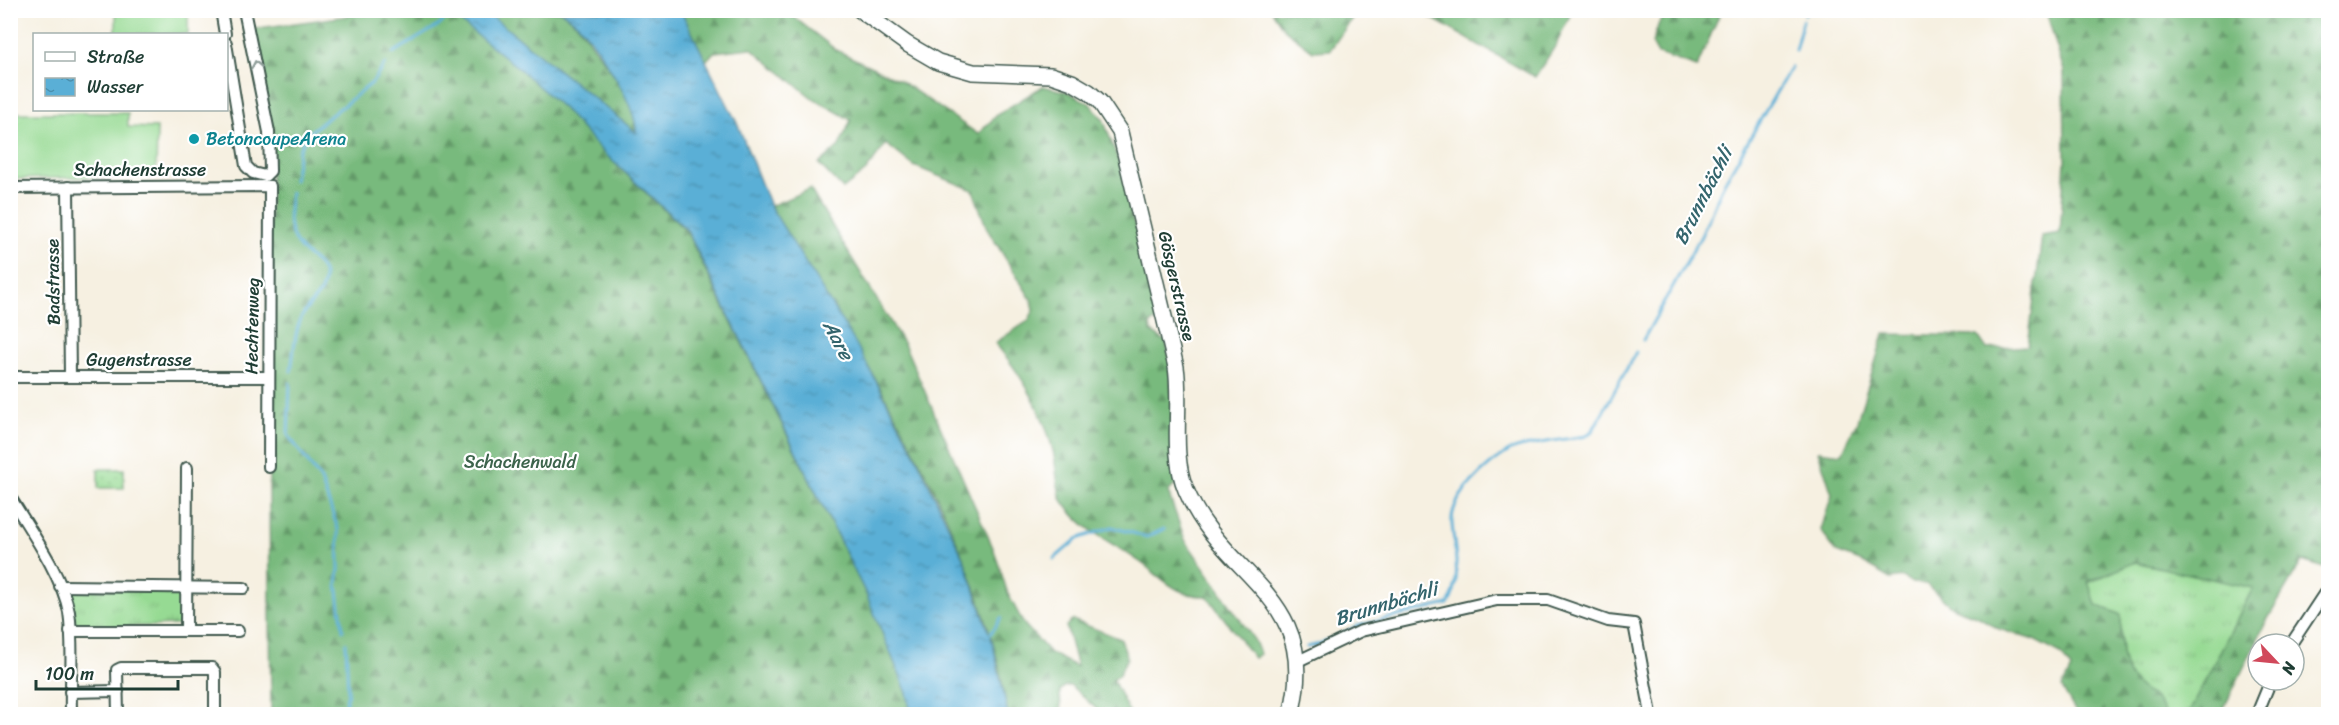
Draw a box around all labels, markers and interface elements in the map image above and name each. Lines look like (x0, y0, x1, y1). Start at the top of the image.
legend (33, 33, 228, 111)
text: Straße (87, 41, 144, 73)
one-way arrow (250, 60, 263, 70)
text: Wasser (87, 71, 145, 103)
place label: BetoncoupeArena (206, 123, 346, 155)
marker: BetoncoupeArena (187, 132, 201, 146)
water label: Brunnbächli (1663, 137, 1745, 251)
street label: Schachenstrasse (74, 154, 206, 186)
street label: Gösgerstrasse (1149, 228, 1205, 345)
street label: Badstrasse (36, 238, 70, 325)
street label: Hechtenweg (235, 277, 269, 375)
water label: Aare (812, 313, 864, 368)
street label: Gugenstrasse (86, 344, 192, 376)
park label: Schachenwald (464, 446, 578, 478)
water label: Brunnbächli (1330, 570, 1446, 636)
north arrow (2246, 632, 2306, 692)
scale bar (36, 653, 178, 691)
text: N (2273, 656, 2305, 681)
text: 100 m (45, 658, 94, 690)

